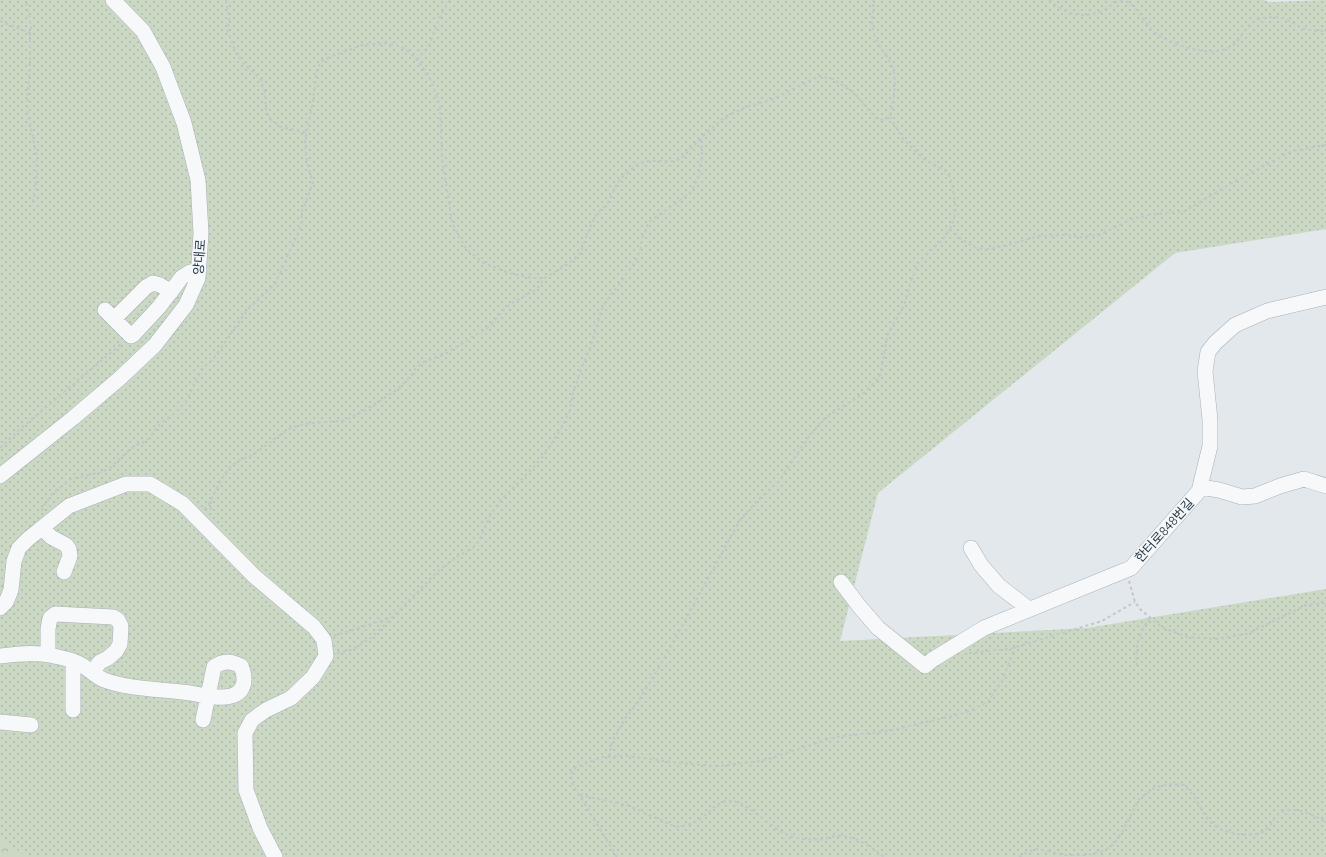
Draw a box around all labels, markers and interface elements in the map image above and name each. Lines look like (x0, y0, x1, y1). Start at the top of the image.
street label: 양대로 (190, 239, 208, 275)
street label: 한터로848번길 (1131, 495, 1197, 565)

